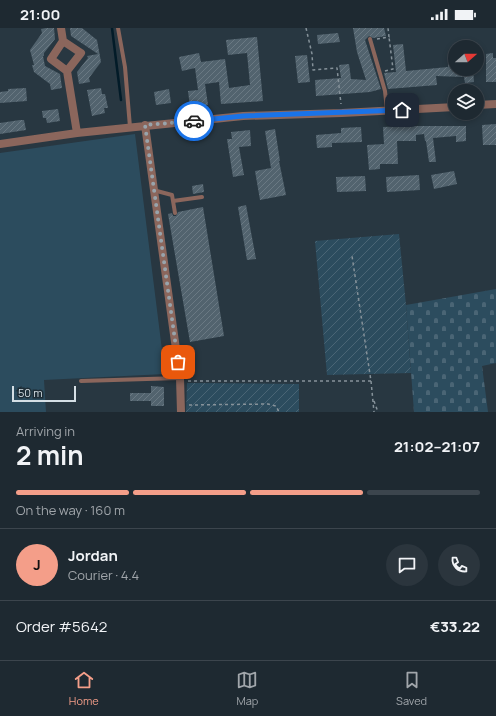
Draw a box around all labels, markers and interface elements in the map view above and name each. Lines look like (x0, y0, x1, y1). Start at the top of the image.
text: 21:00 (20, 4, 60, 25)
north arrow (448, 40, 484, 76)
map controls (448, 40, 484, 120)
button: layers (448, 84, 484, 120)
pin (385, 93, 419, 127)
icon: home (391, 99, 413, 121)
courier (174, 101, 214, 141)
icon: car (183, 110, 205, 132)
pin (161, 345, 195, 379)
icon: bag (167, 351, 189, 373)
scale bar (12, 384, 76, 403)
text: 50 m (18, 385, 43, 400)
text: Arriving in (16, 422, 75, 440)
text: 21:02–21:07 (394, 436, 480, 457)
text: 2 min (16, 437, 84, 473)
text: On the way · 160 m (16, 501, 125, 519)
button: chat (386, 544, 428, 586)
button: phone (438, 544, 480, 586)
text: Jordan (68, 545, 118, 566)
text: J (33, 554, 41, 575)
text: Courier · 4.4 (68, 566, 139, 584)
text: Order #5642 (16, 616, 107, 637)
text: €33.22 (430, 616, 480, 637)
tab: Home (69, 669, 99, 708)
tab: Map (236, 669, 258, 708)
tab: Saved (396, 669, 427, 708)

